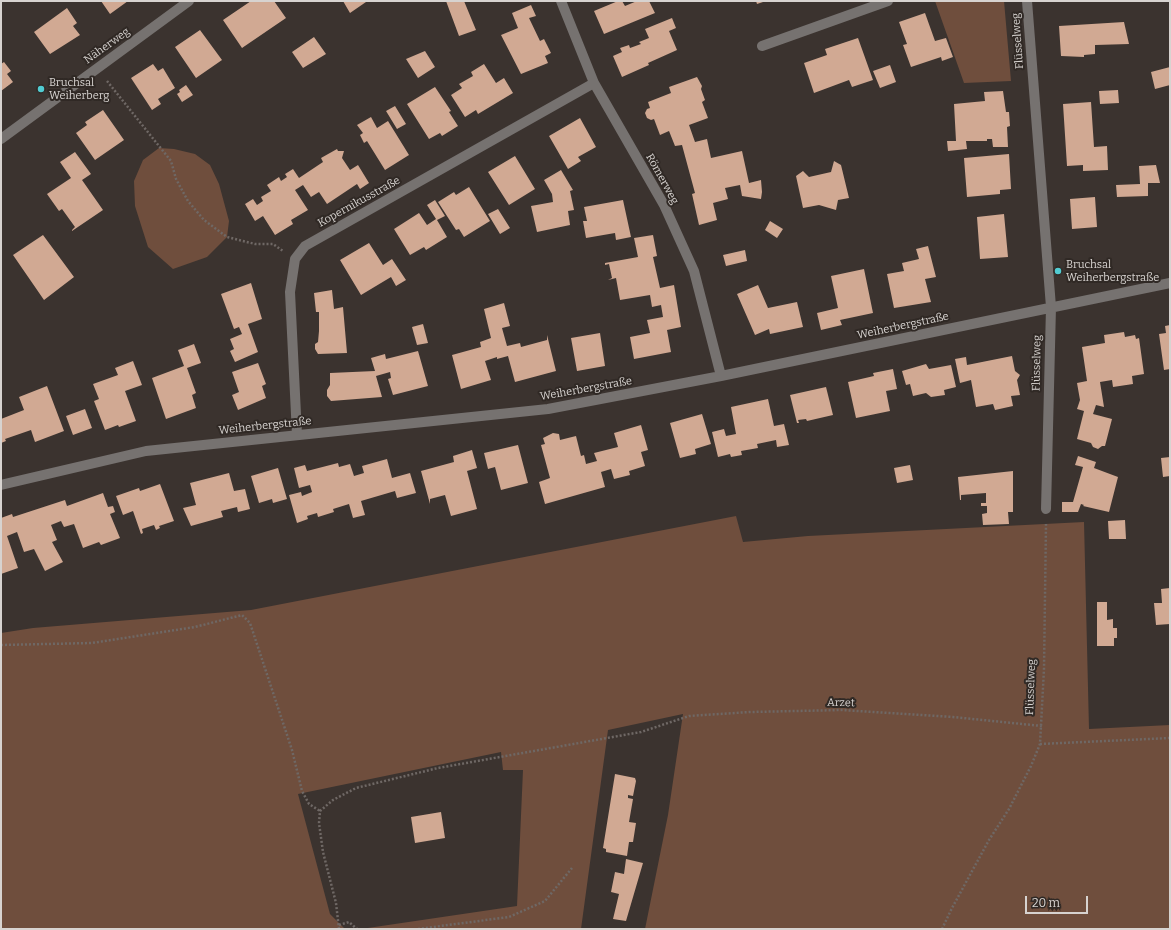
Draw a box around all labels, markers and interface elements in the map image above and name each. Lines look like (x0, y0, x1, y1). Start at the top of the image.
street label: Flüsselweg (1009, 12, 1027, 70)
street label: Näherweg (82, 25, 132, 67)
place label: Bruchsal Weiherberg (49, 76, 109, 102)
marker: Bruchsal Weiherberg (36, 84, 46, 94)
street label: Römerweg (643, 152, 681, 206)
street label: Kopernikusstraße (315, 174, 403, 230)
place label: Bruchsal Weiherbergstraße (1066, 258, 1159, 284)
marker: Bruchsal Weiherbergstraße (1053, 266, 1063, 276)
street label: Weiherbergstraße (856, 310, 950, 342)
street label: Flüsselweg (1030, 335, 1044, 391)
street label: Weiherbergstraße (539, 374, 633, 404)
street label: Weiherbergstraße (218, 415, 312, 437)
street label: Flüsselweg (1023, 659, 1039, 715)
street label: Arzet (827, 696, 855, 710)
scale bar (1027, 888, 1090, 914)
text: 20 m (1032, 896, 1060, 910)

